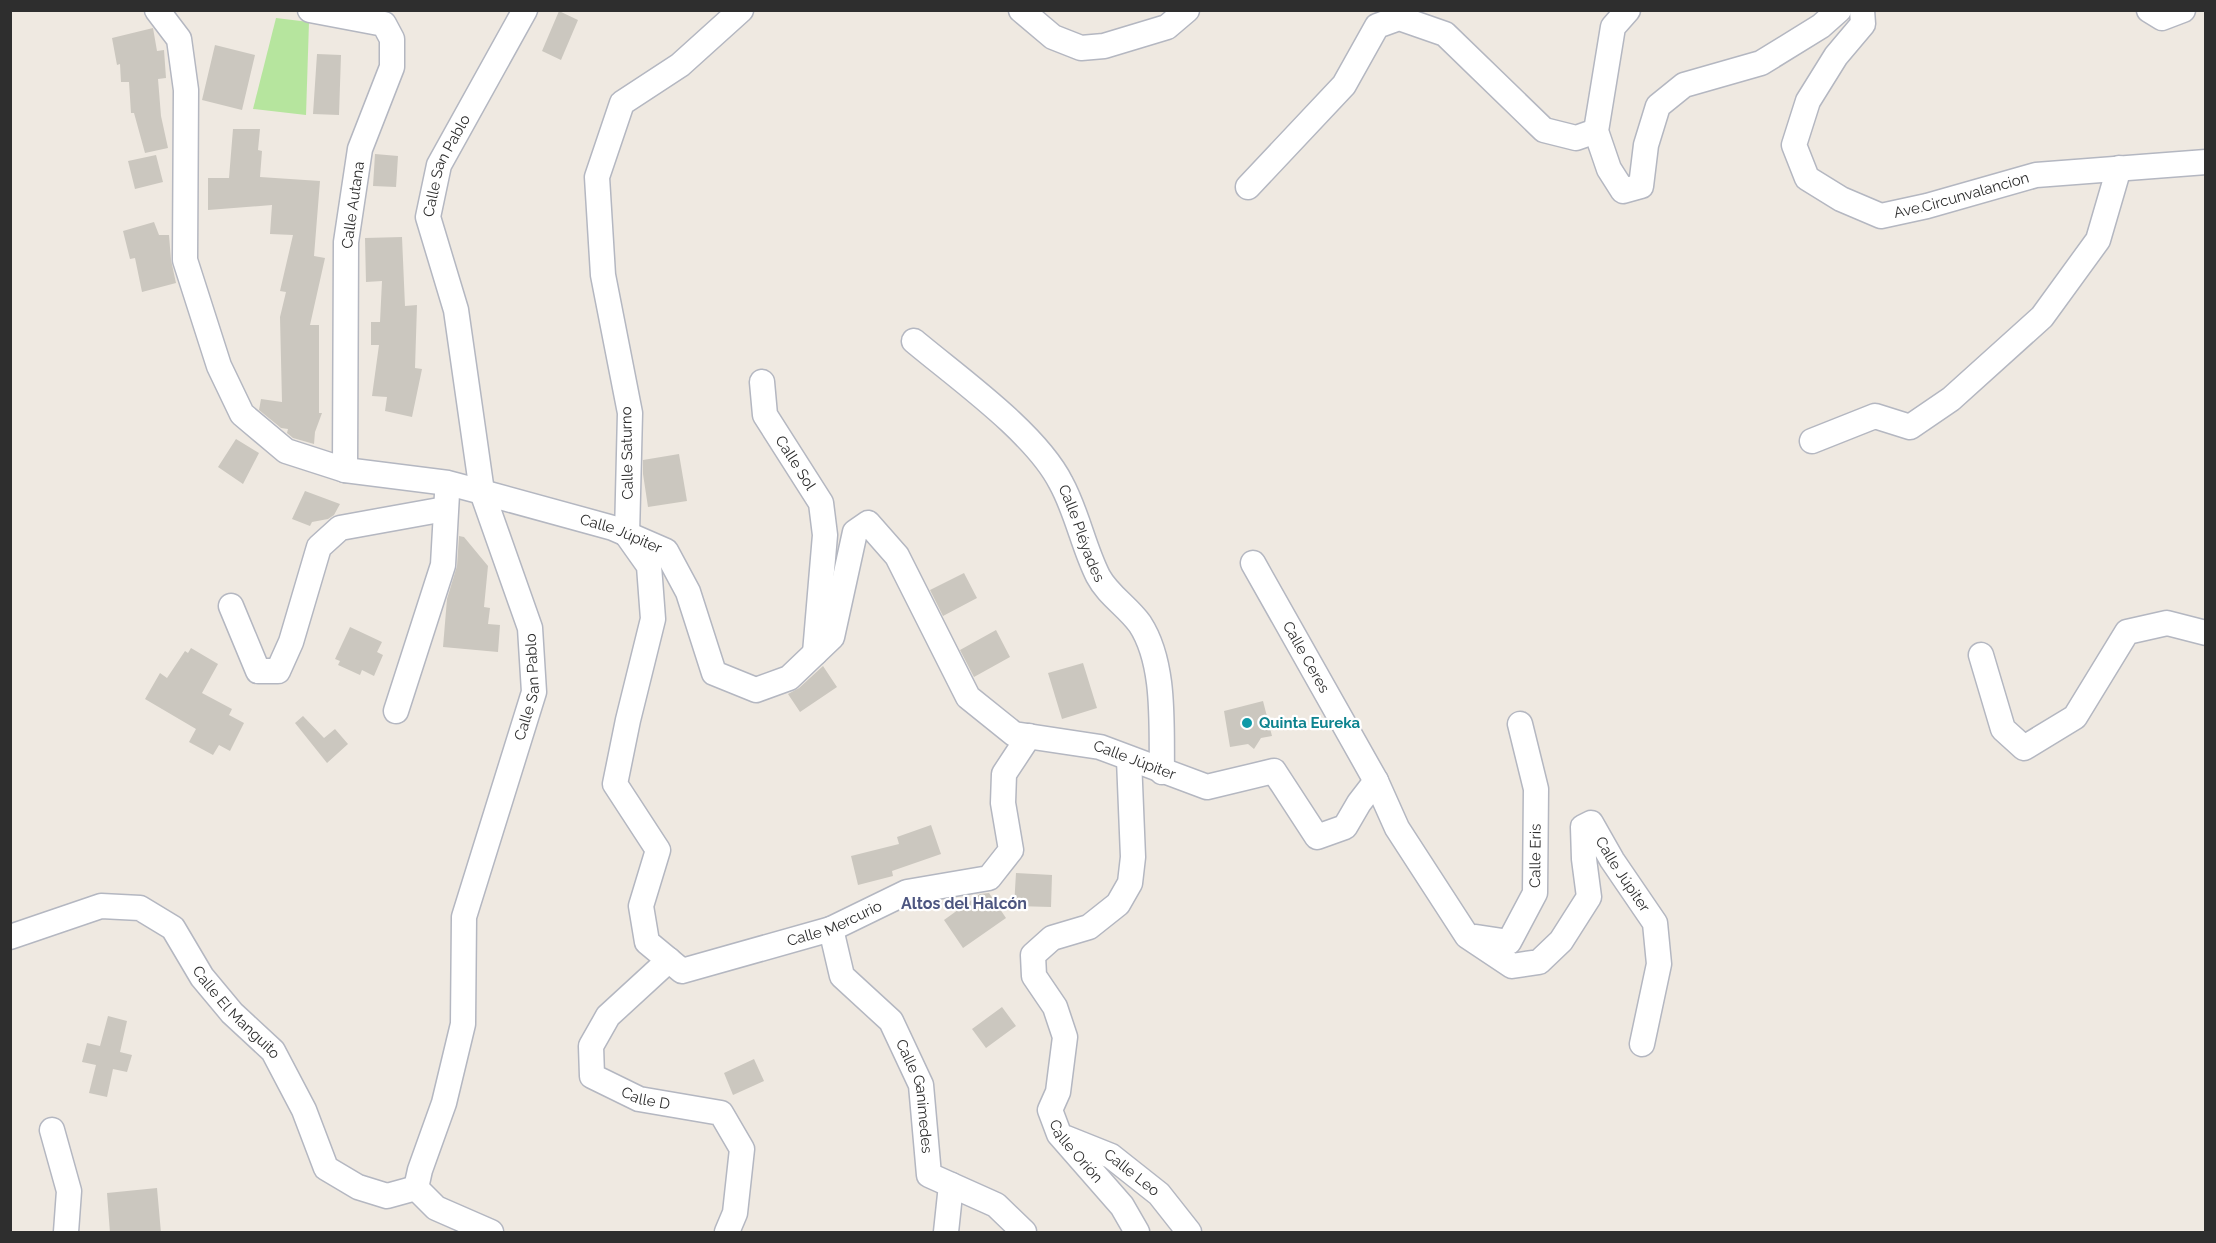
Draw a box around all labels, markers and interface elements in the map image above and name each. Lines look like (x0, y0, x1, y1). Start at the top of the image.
street label: Calle San Pablo (419, 111, 474, 218)
street label: Calle Autana (338, 160, 368, 250)
street label: Ave.Circunvalancion (1892, 168, 2031, 222)
street label: Calle Saturno (617, 406, 637, 500)
street label: Calle Sol (771, 432, 820, 494)
street label: Calle Pléyades (1054, 482, 1109, 585)
street label: Calle Júpiter (578, 510, 665, 557)
street label: Calle Ceres (1279, 618, 1333, 696)
street label: Calle San Pablo (510, 633, 543, 743)
place label: Quinta Eureka (1259, 714, 1361, 732)
marker: Quinta Eureka (1240, 716, 1254, 730)
street label: Calle Júpiter (1092, 737, 1179, 784)
street label: Calle Eris (1526, 824, 1545, 888)
street label: Calle Júpiter (1592, 833, 1654, 916)
district label: Altos del Halcón (901, 894, 1027, 913)
street label: Calle Mercurio (785, 897, 885, 950)
street label: Calle El Manguito (188, 963, 284, 1062)
street label: Calle Ganimedes (892, 1036, 936, 1154)
street label: Calle D (618, 1083, 672, 1113)
street label: Calle Orión (1045, 1117, 1107, 1187)
street label: Calle Leo (1102, 1145, 1163, 1200)

